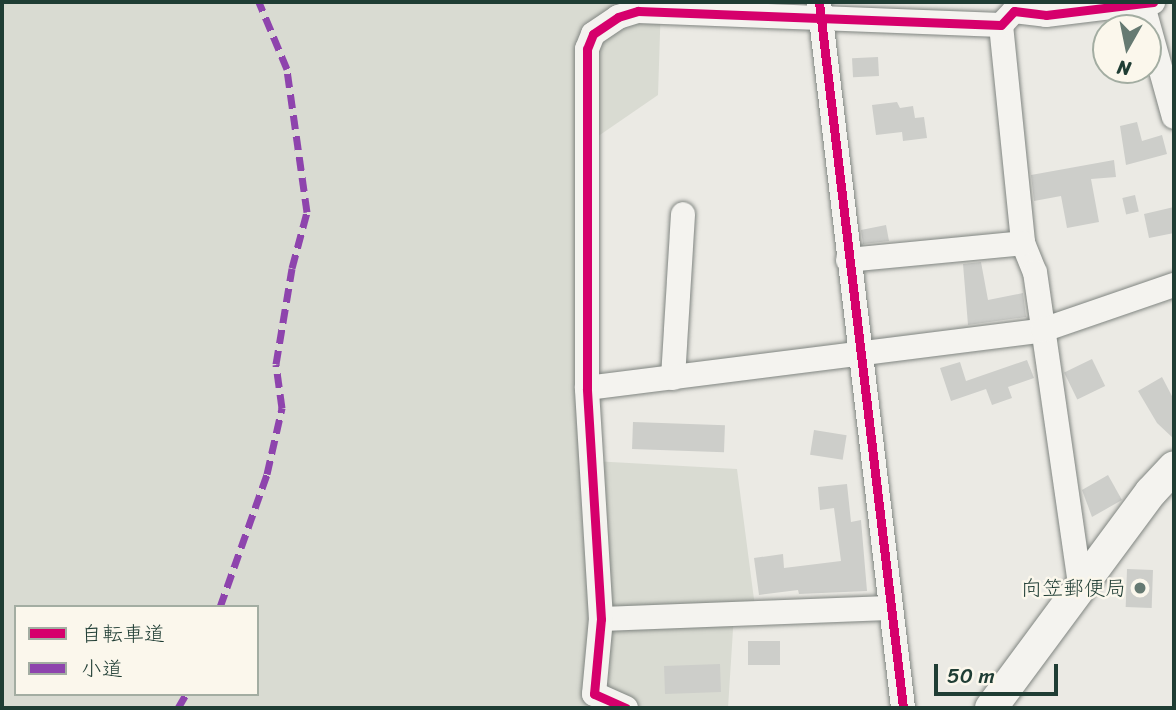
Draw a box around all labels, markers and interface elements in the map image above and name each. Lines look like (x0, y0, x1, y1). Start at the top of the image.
north arrow (1092, 14, 1162, 84)
text: N (1115, 51, 1133, 86)
place label: 向笠郵便局 (1021, 575, 1126, 601)
marker: 向笠郵便局 (1132, 580, 1148, 596)
legend (14, 605, 259, 696)
text: 自転車道 (81, 615, 165, 653)
text: 小道 (81, 650, 123, 688)
scale bar (938, 650, 1062, 694)
text: 50 m (947, 657, 995, 695)

